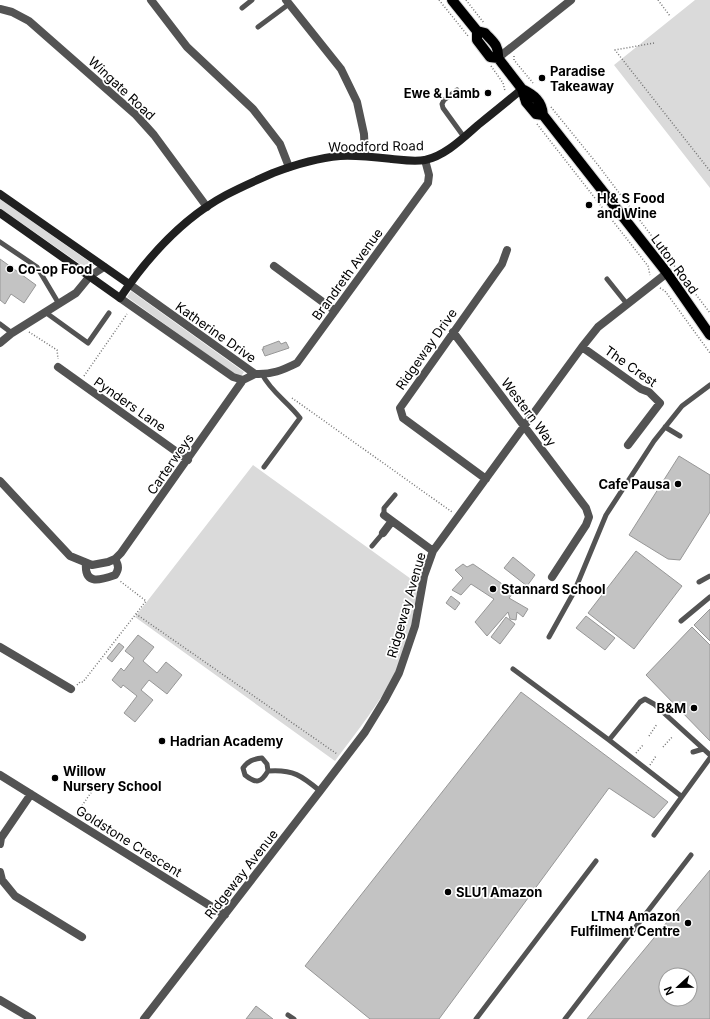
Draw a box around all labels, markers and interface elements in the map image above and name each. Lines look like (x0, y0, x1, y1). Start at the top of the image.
street label: Wingate Road (85, 53, 159, 123)
place label: Paradise Takeaway (550, 63, 614, 94)
marker: Paradise Takeaway (537, 73, 547, 83)
place label: Ewe & Lamb (404, 85, 480, 101)
marker: Ewe & Lamb (483, 88, 493, 98)
street label: Woodford Road (328, 137, 424, 155)
place label: H & S Food and Wine (597, 190, 665, 221)
marker: H & S Food and Wine (584, 200, 594, 210)
street label: Brandreth Avenue (308, 225, 386, 323)
street label: Luton Road (648, 231, 702, 297)
place label: Co-op Food (18, 261, 92, 277)
marker: Co-op Food (5, 264, 15, 274)
street label: Katherine Drive (173, 298, 259, 366)
street label: Ridgeway Drive (392, 305, 460, 393)
street label: The Crest (602, 342, 660, 390)
street label: Pynders Lane (91, 373, 169, 435)
street label: Western Way (498, 375, 560, 449)
street label: Carterweys (143, 430, 197, 497)
place label: Cafe Pausa (598, 476, 670, 492)
marker: Cafe Pausa (673, 479, 683, 489)
street label: Ridgeway Avenue (383, 550, 429, 660)
place label: Stannard School (501, 581, 606, 597)
marker: Stannard School (488, 584, 498, 594)
place label: B&M (657, 700, 686, 716)
marker: B&M (689, 703, 699, 713)
place label: Hadrian Academy (170, 733, 283, 749)
marker: Hadrian Academy (157, 736, 167, 746)
place label: Willow Nursery School (63, 763, 161, 794)
marker: Willow Nursery School (50, 773, 60, 783)
street label: Goldstone Crescent (73, 802, 185, 880)
street label: Ridgeway Avenue (201, 826, 281, 922)
place label: SLU1 Amazon (456, 884, 542, 900)
marker: SLU1 Amazon (443, 887, 453, 897)
place label: LTN4 Amazon Fulfilment Centre (570, 908, 680, 939)
marker: LTN4 Amazon Fulfilment Centre (683, 918, 693, 928)
north arrow (658, 967, 698, 1007)
text: N (661, 984, 677, 997)

